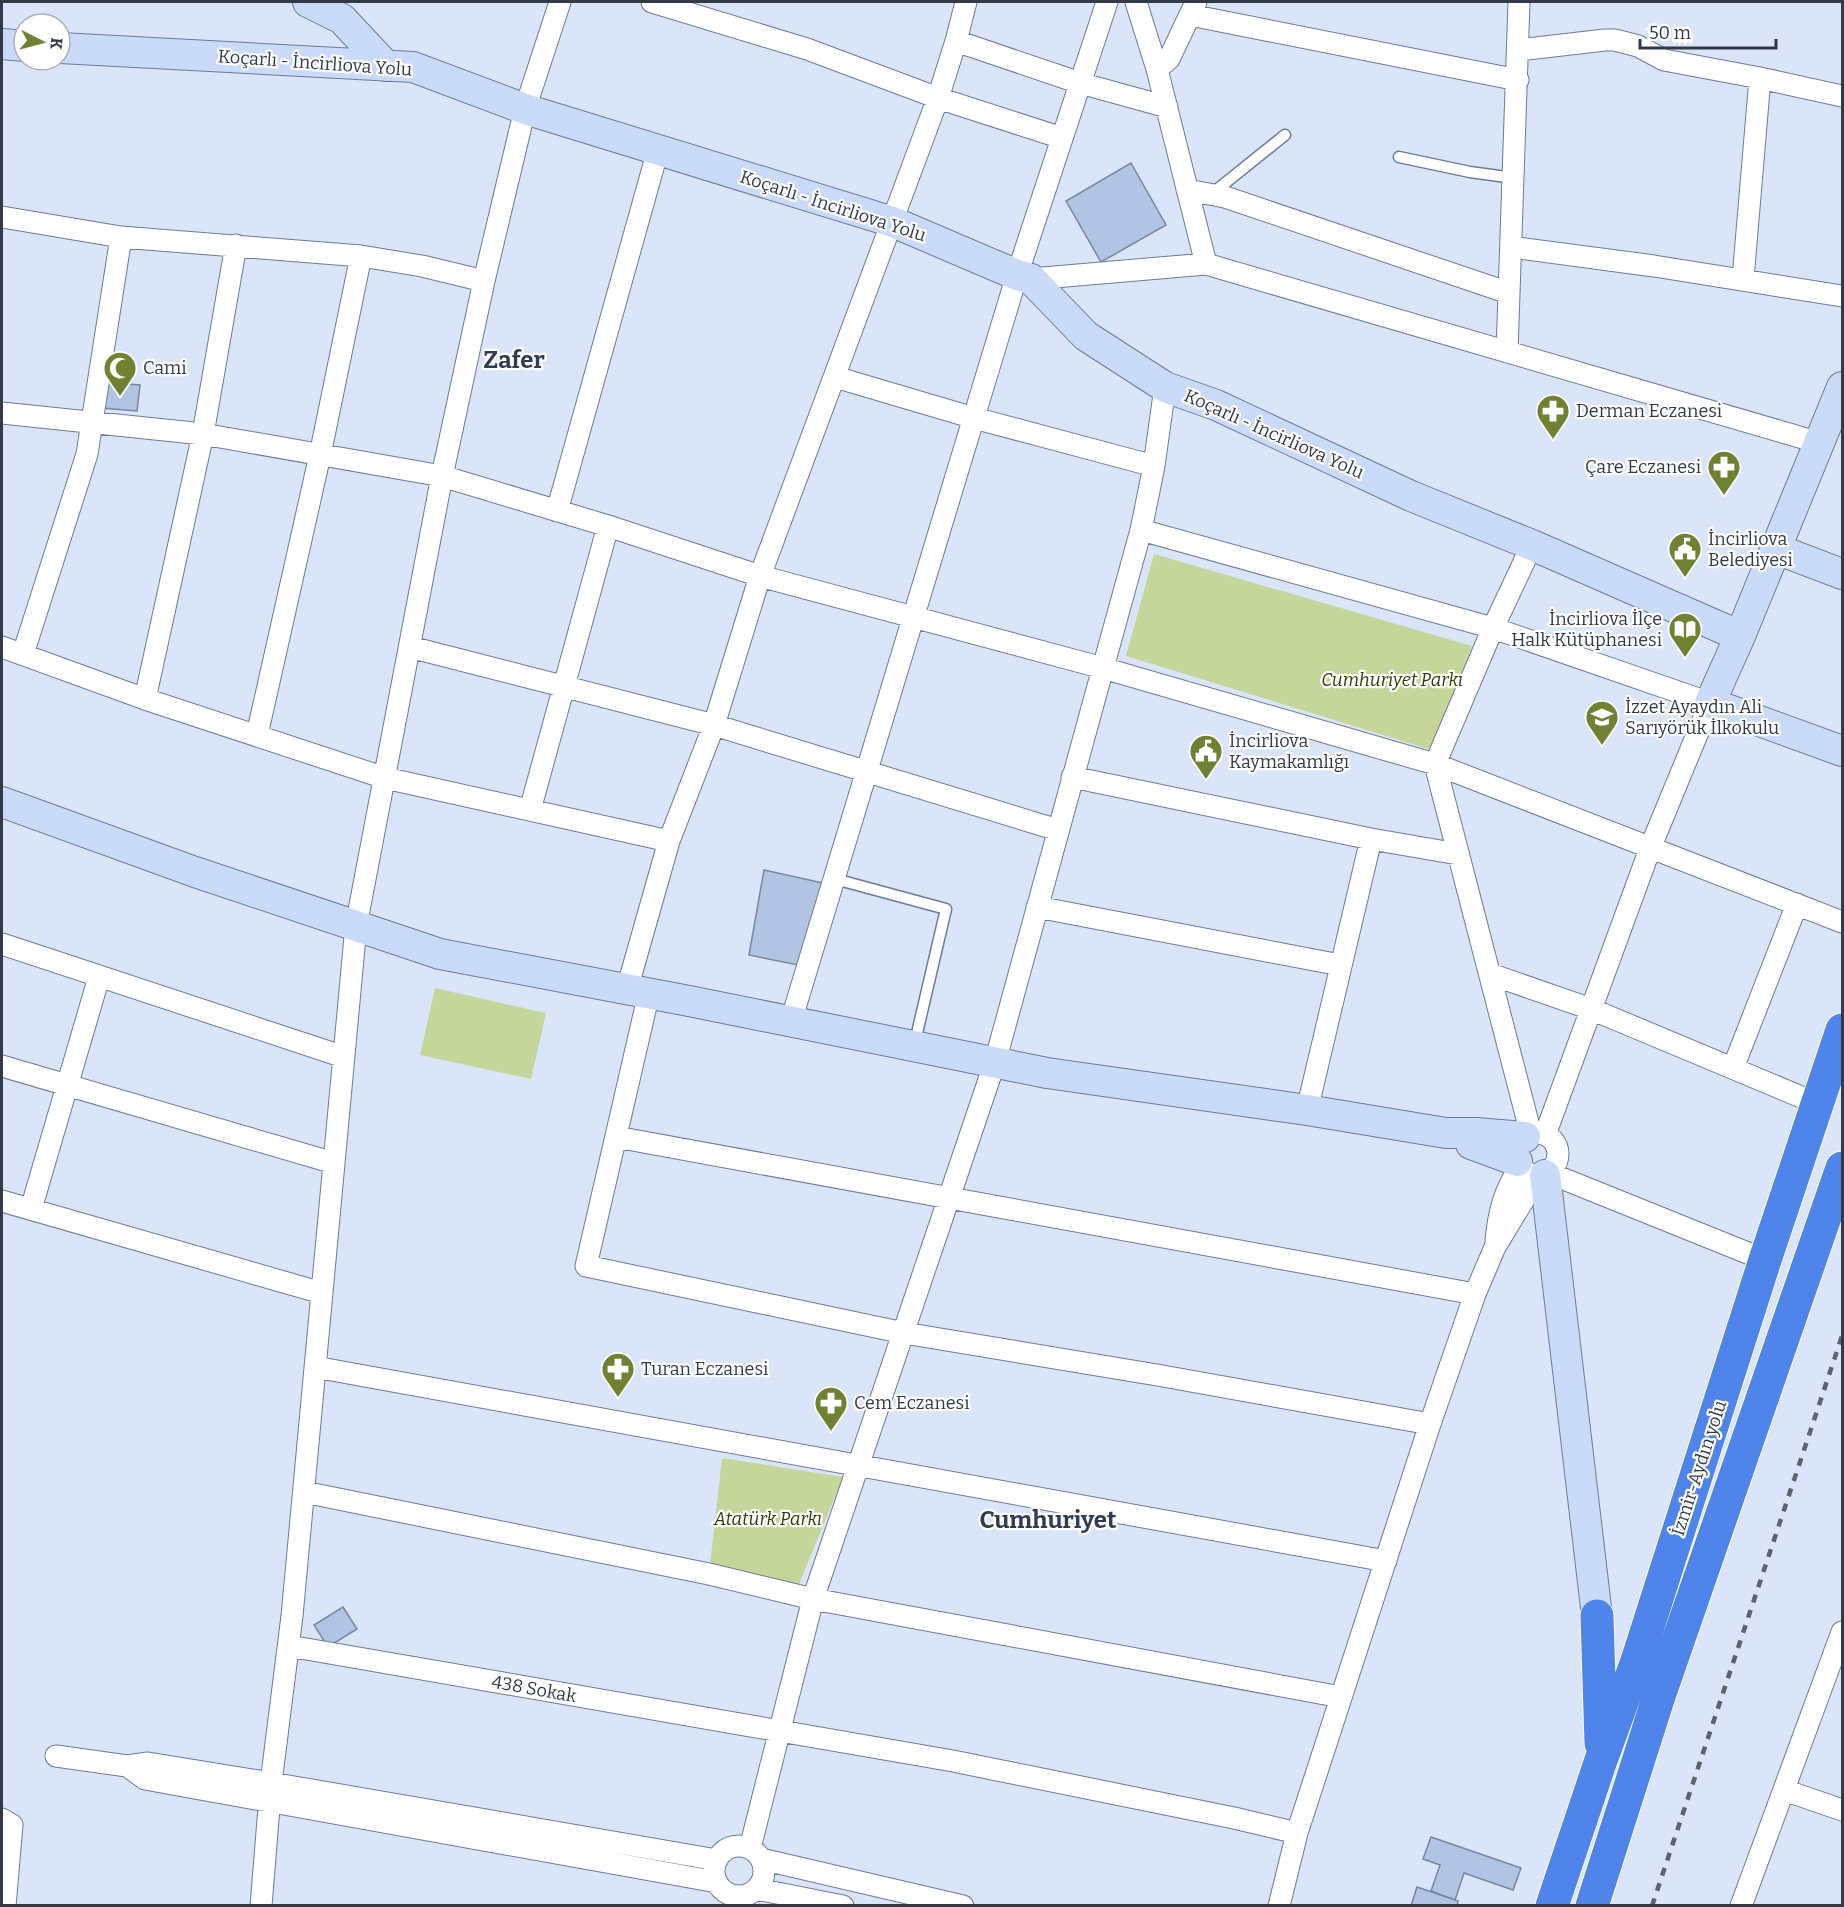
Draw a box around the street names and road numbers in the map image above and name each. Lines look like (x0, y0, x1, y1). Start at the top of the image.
street label: Koçarlı - İncirliova Yolu (217, 45, 413, 81)
street label: Koçarlı - İncirliova Yolu (737, 165, 929, 247)
street label: Koçarlı - İncirliova Yolu (1181, 384, 1367, 484)
street label: İzmir-Aydın yolu (1667, 1398, 1731, 1538)
street label: 438 Sokak (490, 1671, 579, 1707)

